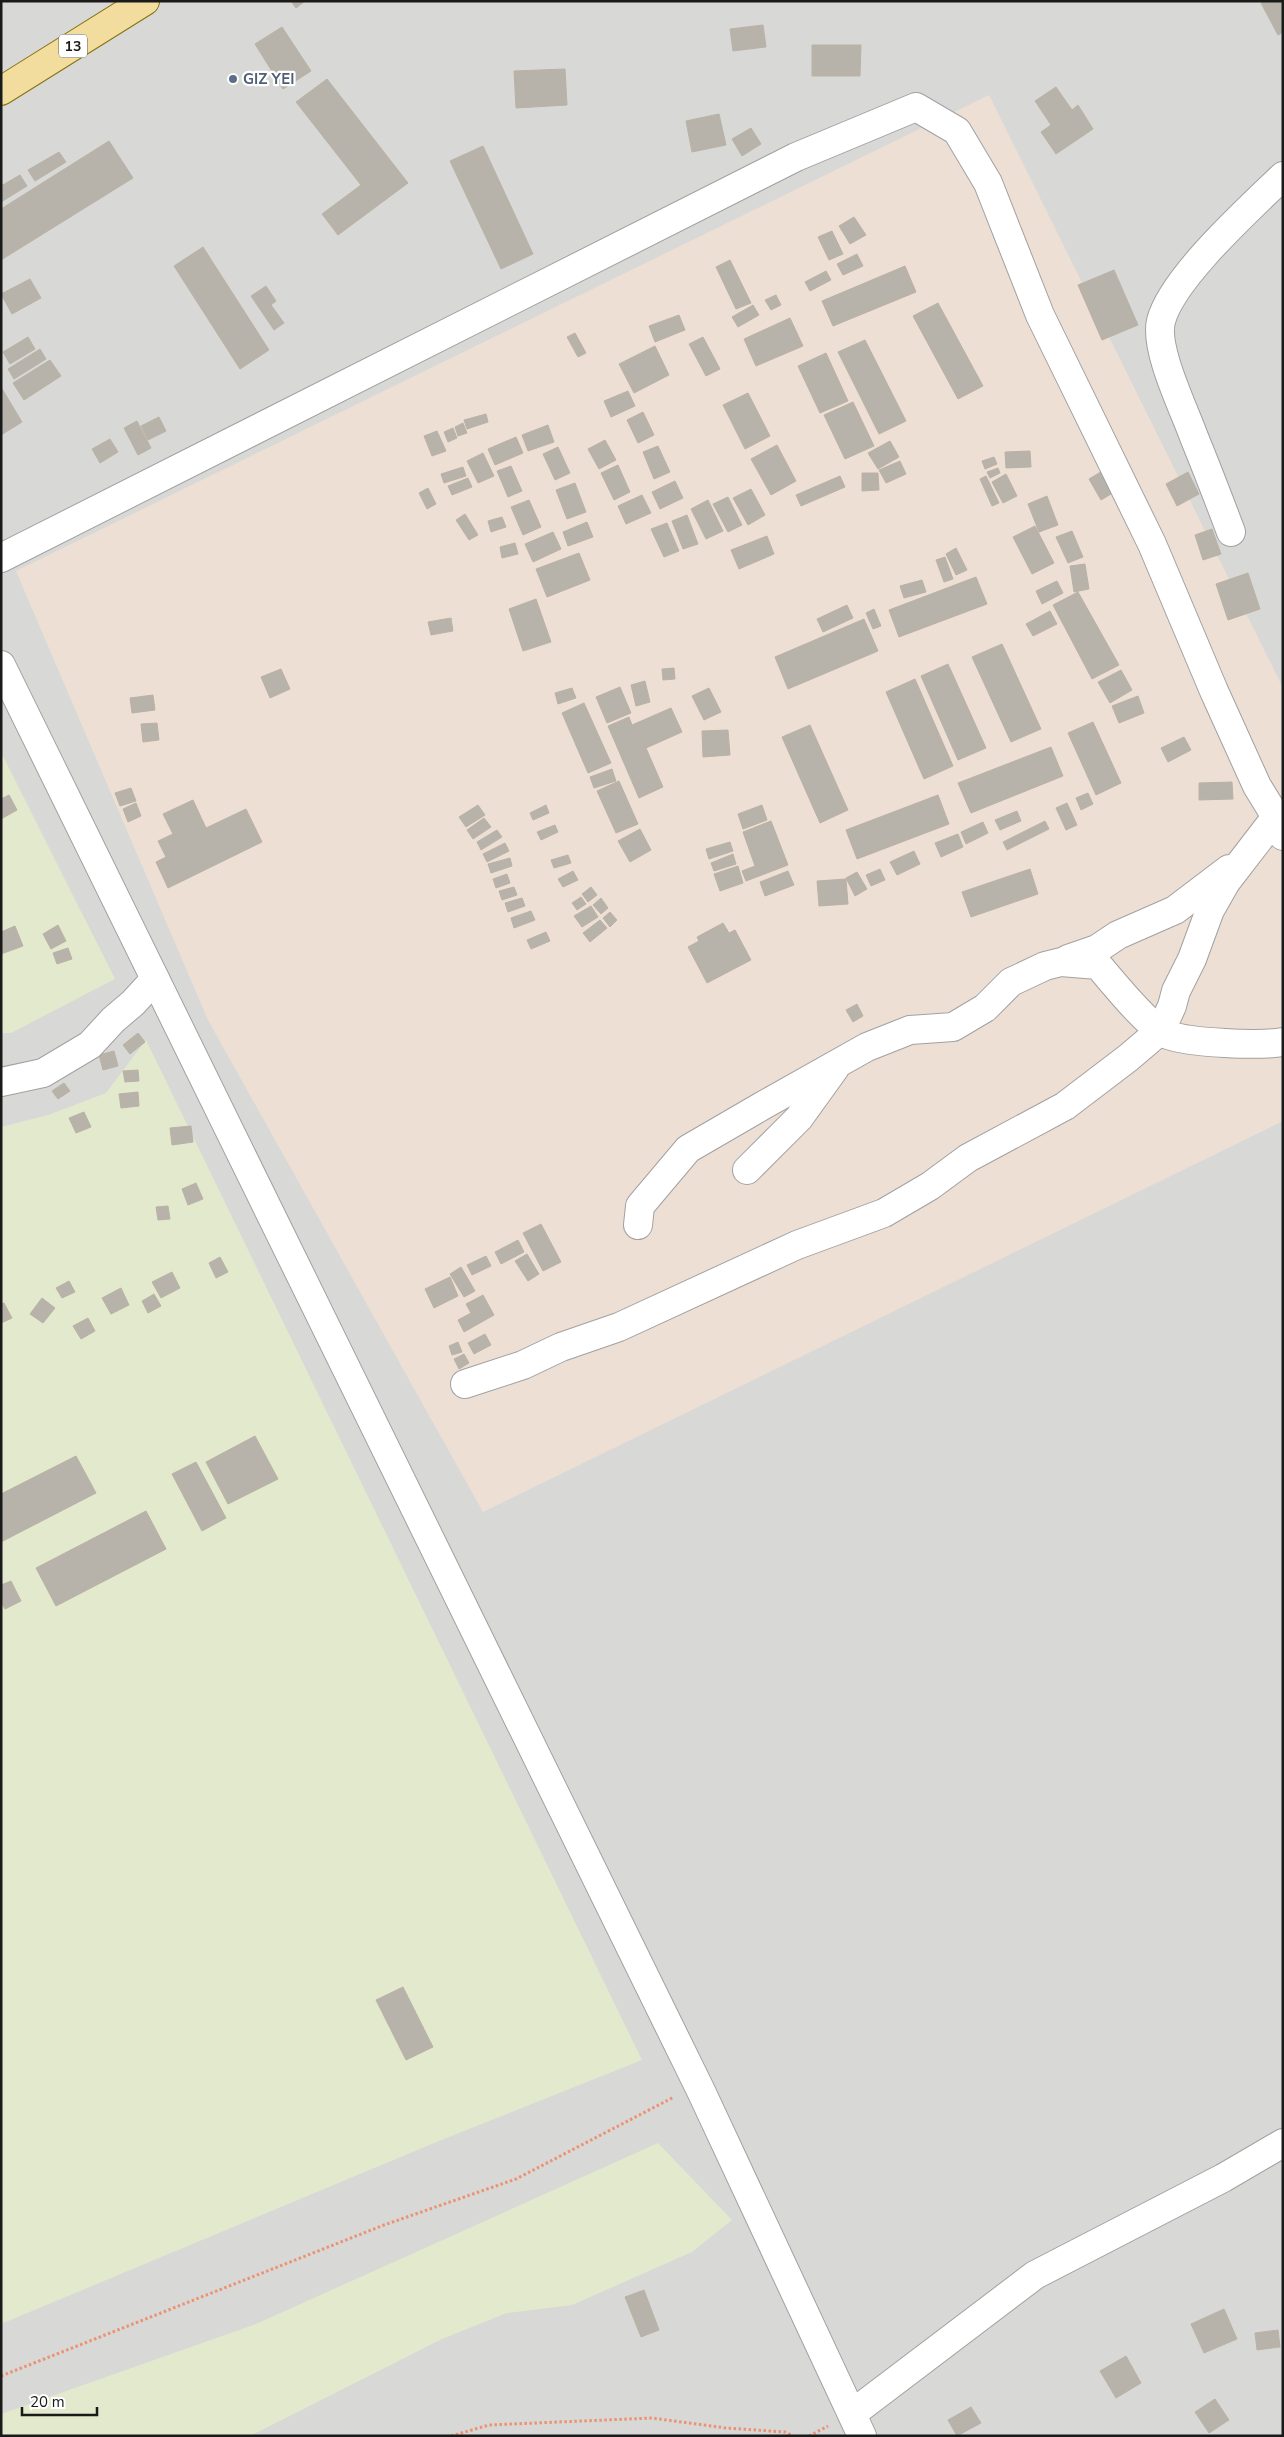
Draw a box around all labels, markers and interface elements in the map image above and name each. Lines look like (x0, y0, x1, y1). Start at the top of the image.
road number: 13 (59, 34, 87, 58)
place label: GIZ YEI (243, 69, 294, 89)
marker: GIZ YEI (227, 73, 239, 85)
scale bar (22, 2384, 98, 2416)
text: 20 m (30, 2392, 65, 2412)

